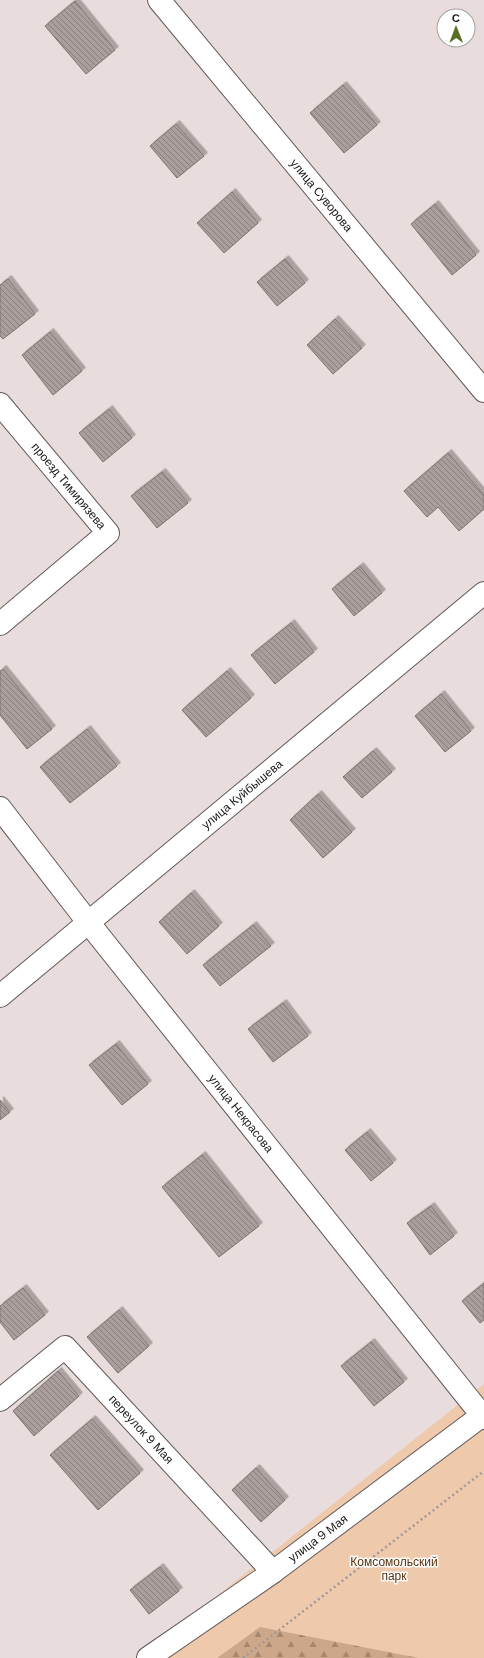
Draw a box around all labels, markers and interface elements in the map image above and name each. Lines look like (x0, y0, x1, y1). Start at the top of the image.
north arrow (436, 8, 476, 48)
text: С (452, 11, 460, 25)
street label: улица Суворова (286, 156, 357, 235)
street label: проезд Тимирязева (28, 439, 110, 533)
street label: улица Куйбышева (198, 756, 286, 833)
street label: улица Некрасова (205, 1071, 277, 1156)
street label: переулок 9 Мая (105, 1391, 177, 1467)
street label: улица 9 Мая (285, 1511, 351, 1566)
park label: Комсомольский парк (350, 1554, 438, 1584)

